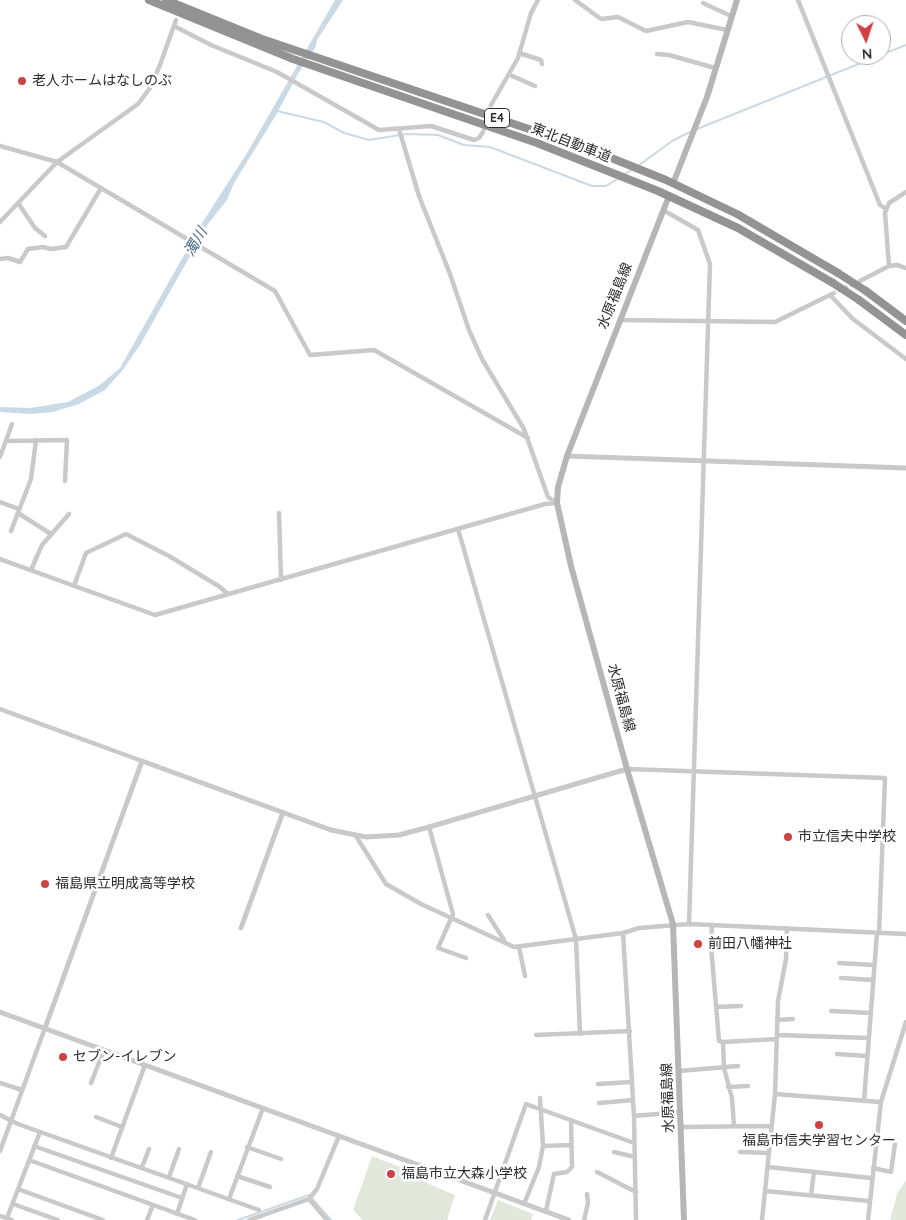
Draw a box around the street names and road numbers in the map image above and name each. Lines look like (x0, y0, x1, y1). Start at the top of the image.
road number: E4 (484, 109, 510, 128)
street label: 東北自動車道 (529, 120, 613, 166)
street label: 水原福島線 (594, 260, 636, 332)
street label: 水原福島線 (604, 662, 638, 734)
street label: 水原福島線 (658, 1063, 678, 1133)

